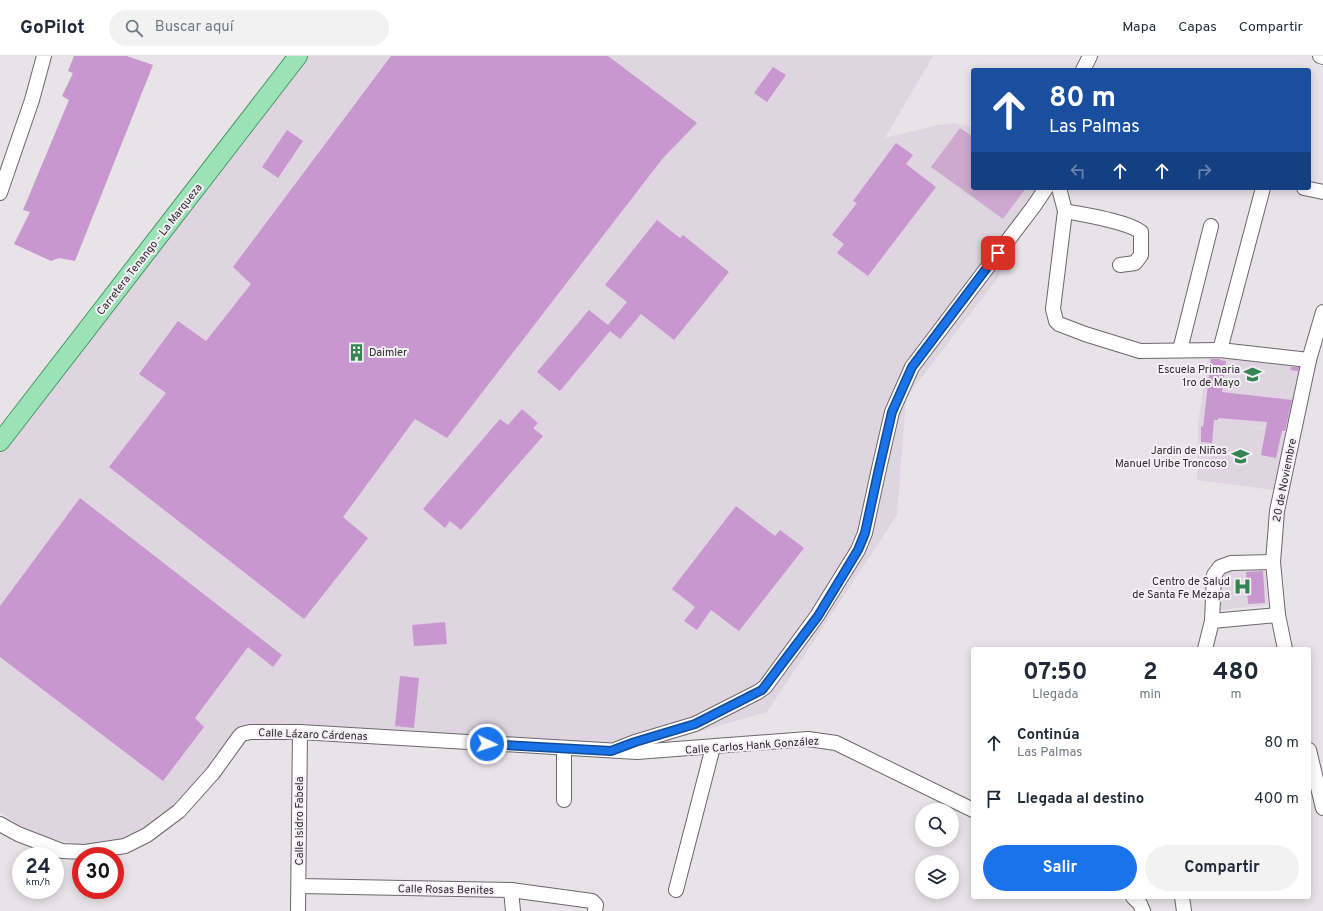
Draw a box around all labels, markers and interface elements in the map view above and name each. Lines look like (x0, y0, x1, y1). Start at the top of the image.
search box (109, 10, 389, 46)
text: GoPilot (20, 16, 85, 40)
icon: search (123, 17, 145, 39)
text: Buscar aquí (155, 18, 234, 37)
text: Mapa (1122, 19, 1156, 36)
text: Capas (1178, 19, 1217, 36)
text: Compartir (1239, 19, 1303, 36)
text: 80 m (1049, 81, 1116, 117)
icon: ahead (983, 84, 1035, 136)
text: Las Palmas (1049, 116, 1140, 139)
icon: left (1067, 160, 1089, 182)
icon: ahead (1109, 160, 1131, 182)
icon: ahead (1151, 160, 1173, 182)
icon: right (1193, 160, 1215, 182)
street label: Carretera Tenango - La Marqueza (94, 181, 206, 318)
pin (981, 236, 1015, 270)
icon: arrive (987, 242, 1009, 264)
building icon: Daimler (346, 342, 366, 362)
place label: Daimler (369, 346, 408, 360)
place label: Escuela Primaria 1ro de Mayo (1158, 363, 1240, 390)
school or university icon: Escuela Primaria 1ro de Mayo (1243, 365, 1263, 385)
street label: 20 de Noviembre (1270, 437, 1300, 523)
place label: Jardin de Niños Manuel Uribe Troncoso (1115, 444, 1227, 471)
school or university icon: Jardin de Niños Manuel Uribe Troncoso (1230, 446, 1250, 466)
place label: Centro de Salud de Santa Fe Mezapa (1132, 575, 1230, 602)
hospital icon: Centro de Salud de Santa Fe Mezapa (1233, 577, 1253, 597)
text: 07:50 (1023, 658, 1087, 688)
text: 2 (1143, 658, 1158, 688)
text: 480 (1213, 658, 1259, 688)
text: Llegada (1032, 687, 1078, 703)
text: min (1139, 687, 1161, 703)
text: m (1231, 687, 1242, 703)
position arrow (466, 723, 508, 765)
street label: Calle Lázaro Cárdenas (258, 726, 368, 744)
text: Continúa (1017, 726, 1079, 745)
icon: ahead (983, 732, 1005, 754)
street label: Calle Carlos Hank González (685, 734, 820, 758)
text: 80 m (1264, 734, 1299, 753)
text: Las Palmas (1017, 745, 1082, 761)
street label: Calle Isidro Fabela (293, 776, 307, 865)
icon: arrive (983, 788, 1005, 810)
text: Llegada al destino (1017, 790, 1144, 809)
text: 400 m (1254, 790, 1299, 809)
map controls (915, 803, 959, 899)
button: search (915, 803, 959, 847)
button: Salir (983, 845, 1137, 891)
button: Compartir (1145, 845, 1299, 891)
speed limit sign: 30 (72, 847, 124, 899)
text: 24 (25, 855, 51, 881)
button: layers (915, 855, 959, 899)
text: km/h (26, 876, 50, 889)
street label: Calle Rosas Benites (398, 882, 494, 898)

